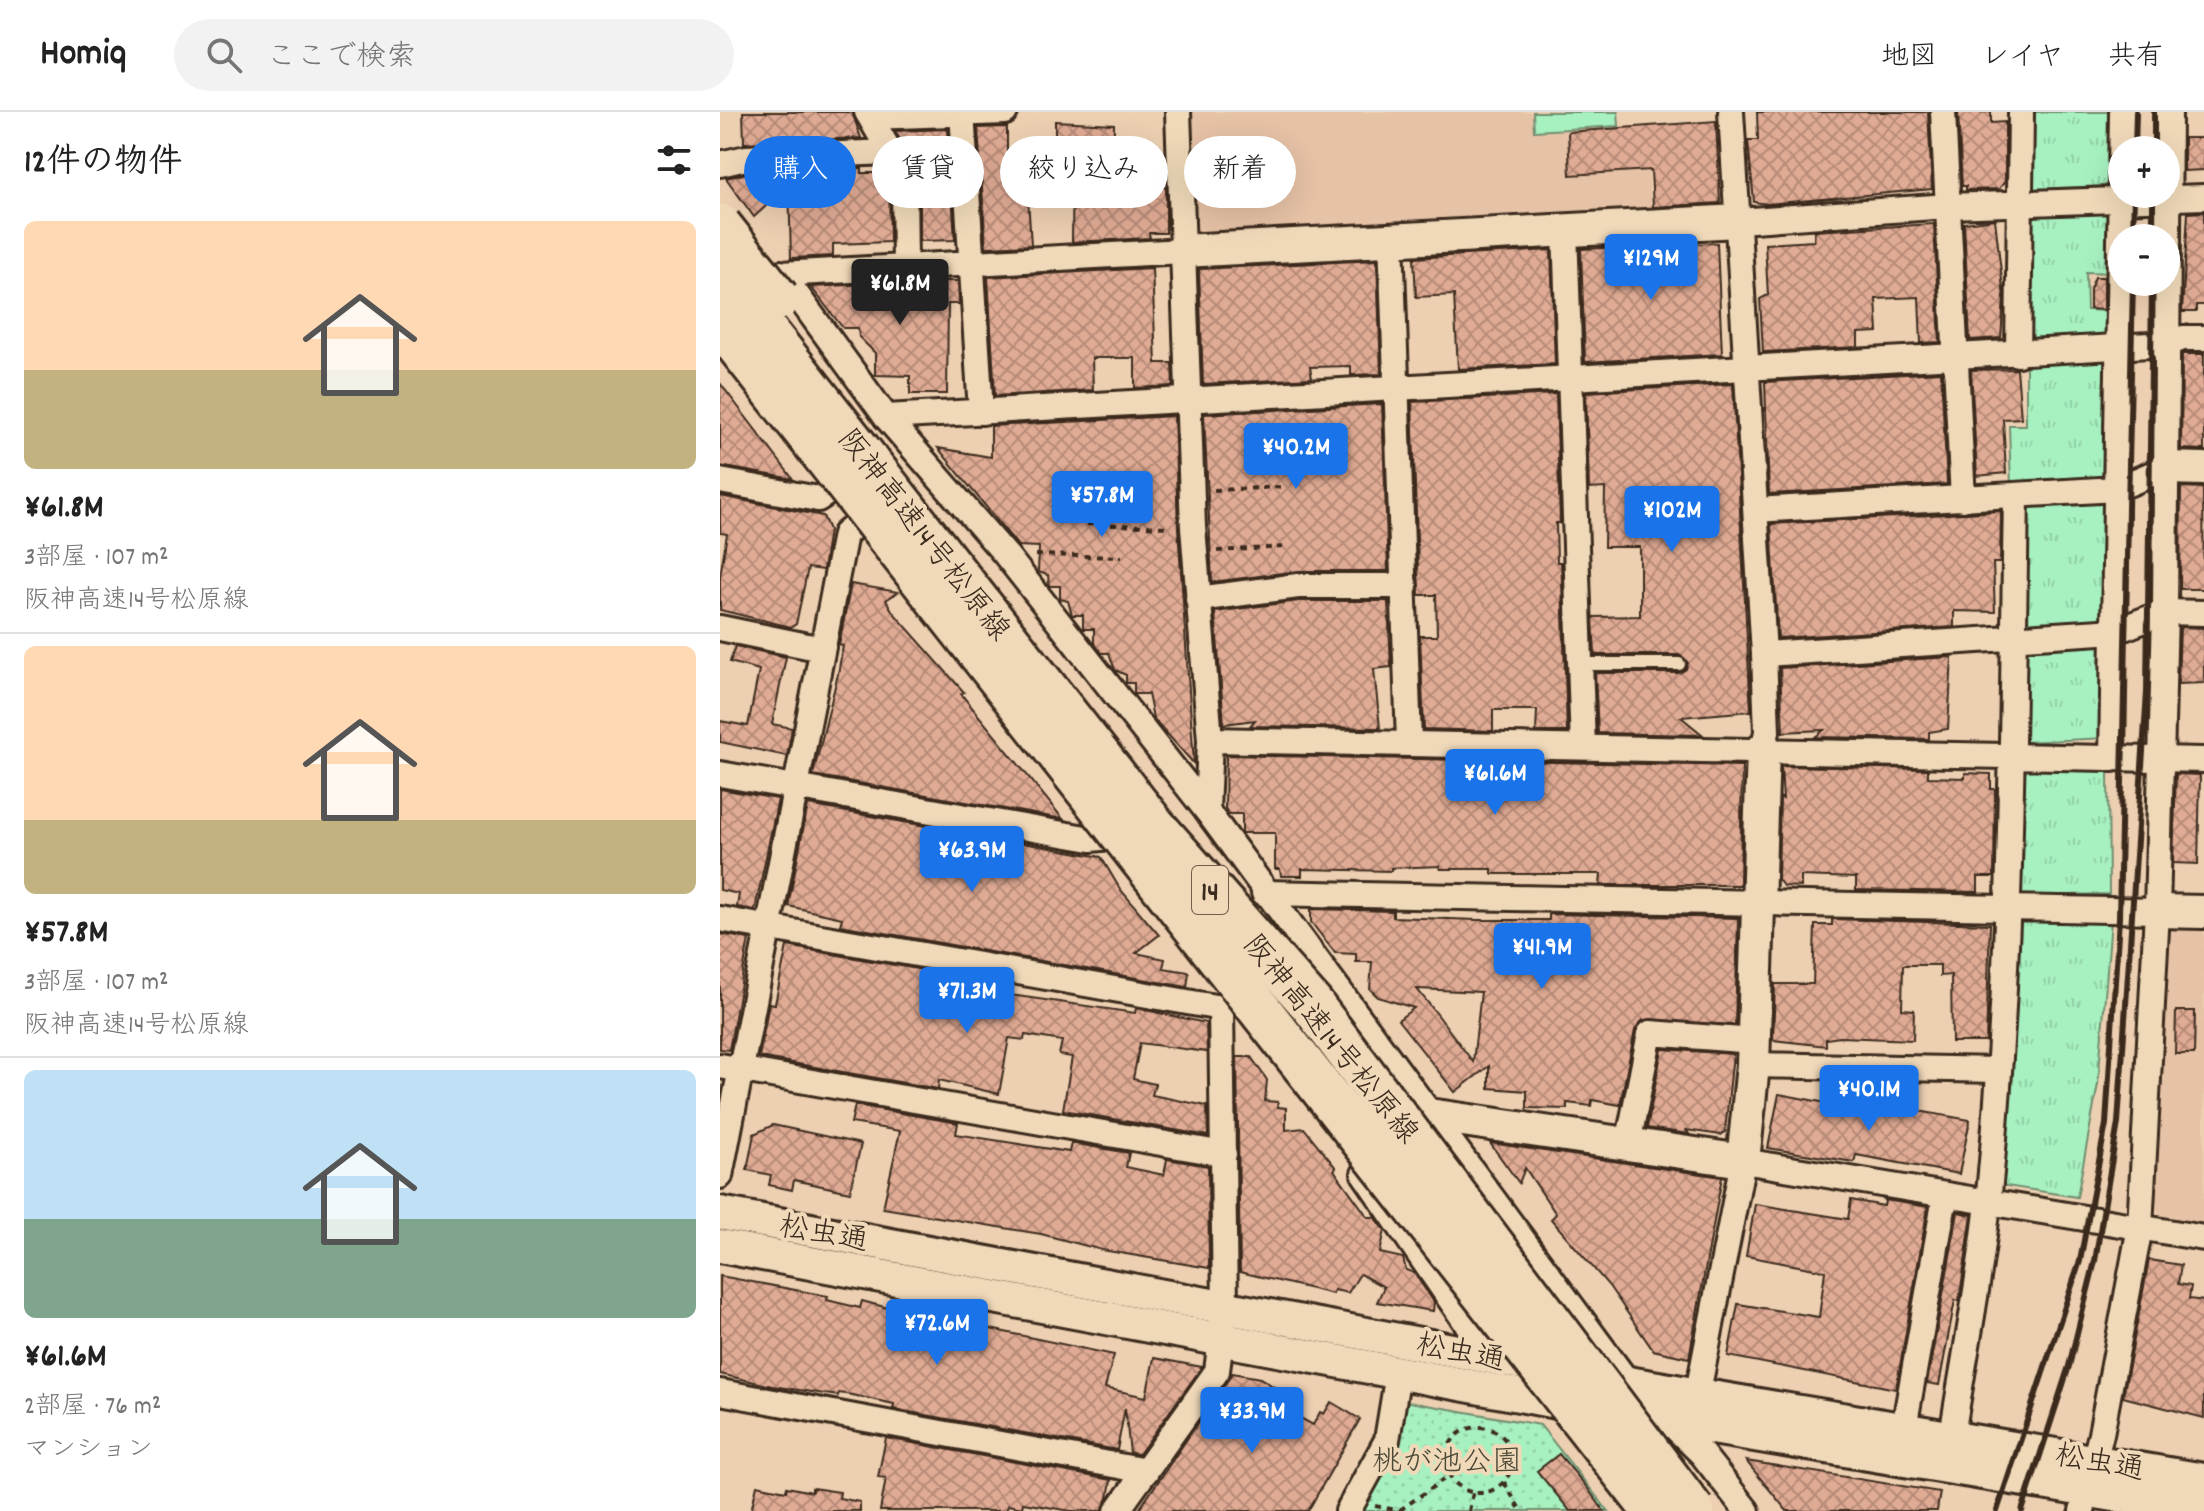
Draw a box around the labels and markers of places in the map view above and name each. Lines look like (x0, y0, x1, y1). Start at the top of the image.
pin: ¥129M (1595, 234, 1707, 302)
pin: ¥61.8M (835, 259, 965, 327)
pin: ¥40.2M (1231, 423, 1361, 491)
pin: ¥57.8M (1037, 471, 1167, 539)
pin: ¥102M (1616, 486, 1728, 554)
pin: ¥61.6M (1430, 749, 1560, 817)
pin: ¥63.9M (907, 826, 1037, 894)
pin: ¥41.9M (1477, 923, 1607, 991)
pin: ¥71.3M (902, 967, 1032, 1035)
pin: ¥40.1M (1804, 1065, 1934, 1133)
pin: ¥72.6M (872, 1299, 1002, 1367)
pin: ¥33.9M (1187, 1387, 1317, 1455)

